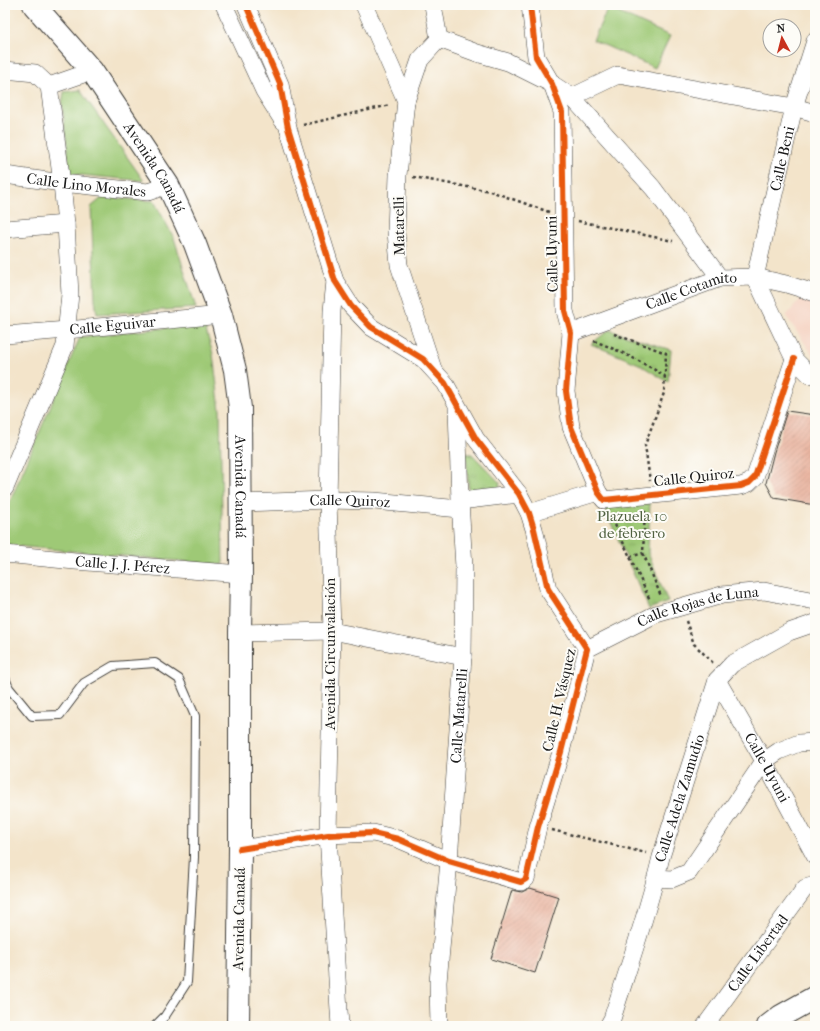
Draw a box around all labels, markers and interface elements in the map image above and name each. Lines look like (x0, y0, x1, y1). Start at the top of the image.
north arrow (762, 18, 802, 58)
text: N (776, 22, 786, 36)
street label: Avenida Canadá (119, 118, 189, 217)
street label: Calle Beni (766, 124, 798, 193)
street label: Calle Lino Morales (25, 169, 147, 201)
street label: Matarelli (389, 196, 409, 256)
street label: Calle Uyuni (542, 215, 562, 293)
street label: Calle Cotamito (643, 269, 738, 314)
street label: Calle Eguivar (69, 312, 157, 339)
street label: Avenida Canadá (231, 434, 250, 539)
street label: Calle Quiroz (653, 464, 735, 490)
street label: Calle Quiroz (309, 491, 392, 512)
park label: Plazuela 10 de febrero (597, 507, 667, 542)
street label: Calle J. J. Pérez (74, 552, 171, 577)
street label: Avenida Circunvalación (321, 578, 339, 731)
street label: Calle Rojas de Luna (634, 582, 761, 631)
street label: Calle H. Vásquez (538, 646, 580, 753)
street label: Calle Matarelli (447, 667, 471, 764)
street label: Calle Uyuni (741, 730, 794, 806)
street label: Calle Adela Zamudio (651, 732, 708, 864)
street label: Avenida Canadá (229, 866, 249, 972)
street label: Calle Libertad (724, 910, 792, 995)

